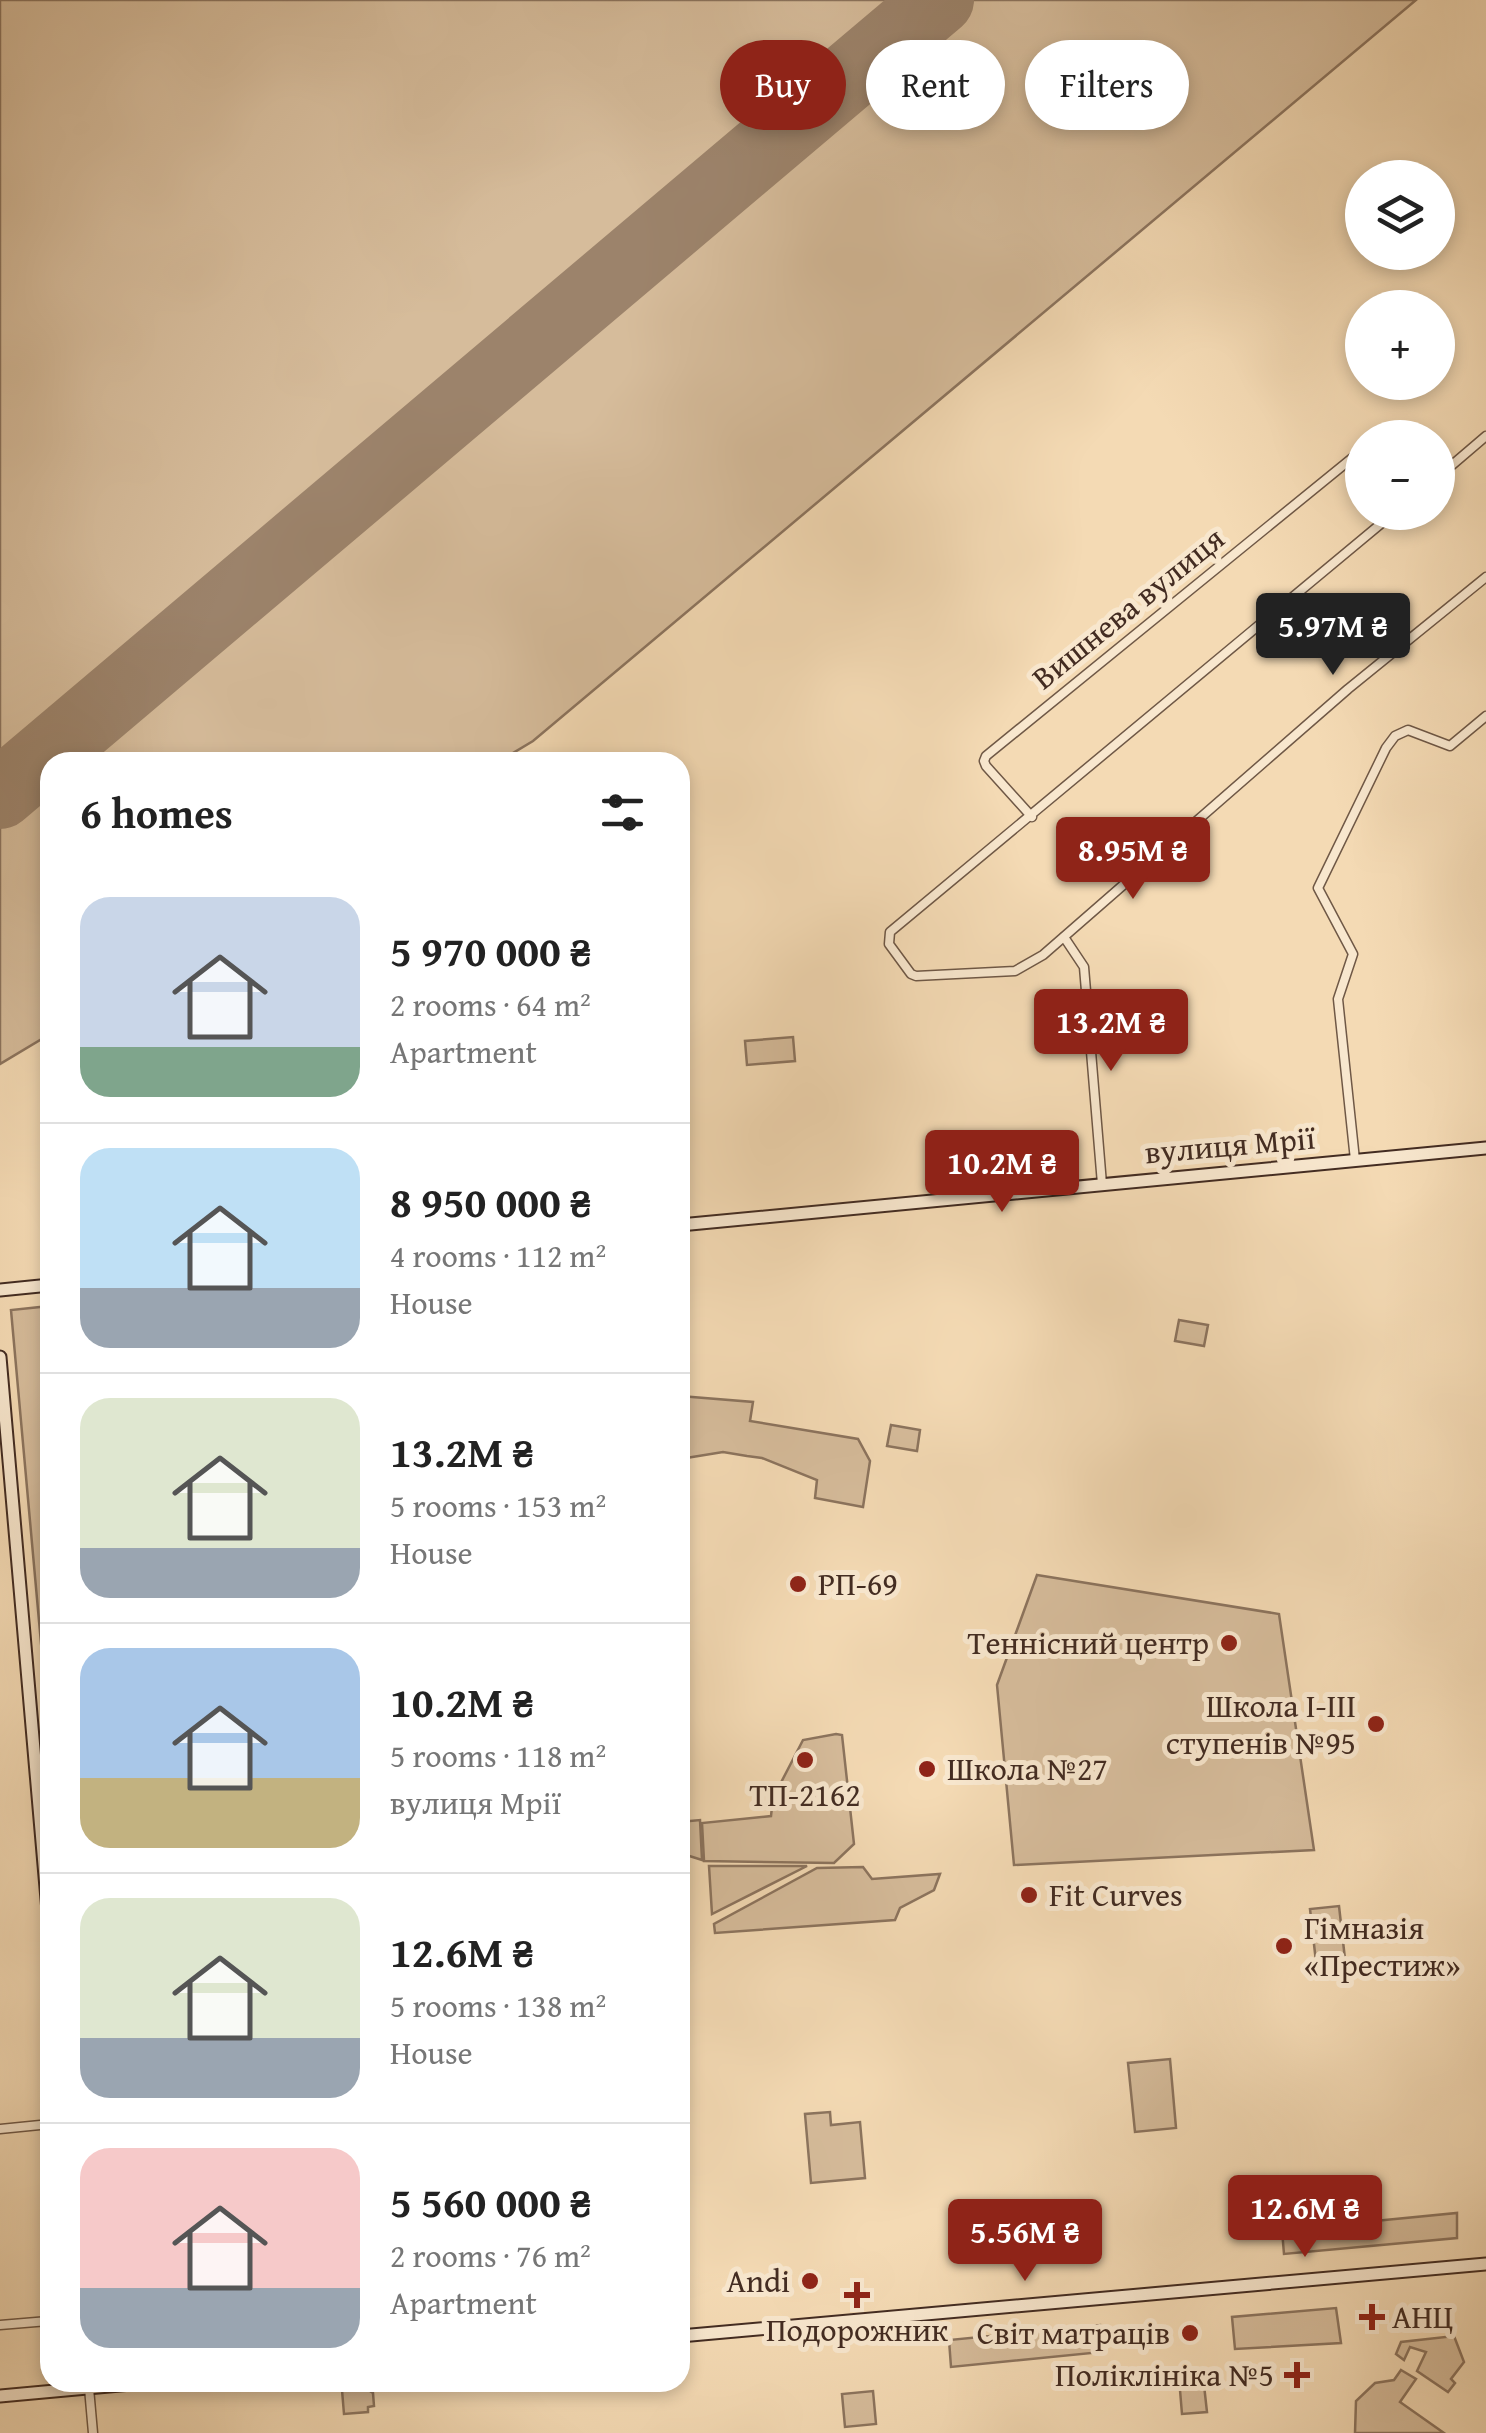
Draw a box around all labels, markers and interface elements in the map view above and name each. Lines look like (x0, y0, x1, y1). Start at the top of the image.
chip: Buy (720, 40, 846, 130)
chip: Rent (866, 40, 1005, 130)
chip: Filters (1025, 40, 1189, 130)
map controls (1345, 160, 1455, 530)
button: layers (1345, 160, 1455, 270)
button: + (1345, 290, 1455, 400)
button: − (1345, 420, 1455, 530)
street label: Вишнева вулиця (1021, 515, 1234, 700)
pin: 5.97M ₴ (1241, 593, 1425, 678)
text: 5.97M ₴ (1278, 602, 1388, 649)
text: 6 homes (80, 782, 233, 843)
icon: filters (595, 785, 650, 840)
pin: 8.95M ₴ (1041, 817, 1225, 902)
text: 8.95M ₴ (1078, 826, 1188, 873)
text: 5 970 000 ₴ (390, 920, 592, 981)
icon: home (160, 937, 280, 1057)
text: 2 rooms · 64 m² (390, 981, 591, 1028)
pin: 13.2M ₴ (1019, 989, 1203, 1074)
text: 13.2M ₴ (1056, 998, 1166, 1045)
text: Apartment (390, 1028, 537, 1075)
street label: вулиця Мрії (1143, 1114, 1317, 1175)
pin: 10.2M ₴ (910, 1130, 1094, 1215)
text: 10.2M ₴ (947, 1139, 1057, 1186)
text: 8 950 000 ₴ (390, 1171, 592, 1232)
icon: home (160, 1188, 280, 1308)
text: 4 rooms · 112 m² (390, 1232, 606, 1279)
text: House (390, 1279, 473, 1326)
text: 13.2M ₴ (390, 1421, 534, 1482)
icon: home (160, 1438, 280, 1558)
text: 5 rooms · 153 m² (390, 1482, 606, 1529)
text: House (390, 1529, 473, 1576)
place label: РП-69 (818, 1560, 898, 1607)
marker: РП-69 (787, 1573, 809, 1595)
place label: Теннісний центр (968, 1619, 1209, 1666)
marker: Теннісний центр (1218, 1632, 1240, 1654)
text: 10.2M ₴ (390, 1671, 534, 1732)
place label: Школа І-ІІІ ступенів №95 (1166, 1682, 1356, 1766)
icon: home (160, 1688, 280, 1808)
marker: Школа І-ІІІ ступенів №95 (1365, 1713, 1387, 1735)
text: 5 rooms · 118 m² (390, 1732, 606, 1779)
place label: Школа №27 (947, 1745, 1108, 1792)
marker: ТП-2162 (794, 1749, 816, 1771)
marker: Школа №27 (916, 1758, 938, 1780)
place label: ТП-2162 (749, 1771, 861, 1818)
text: вулиця Мрії (390, 1779, 561, 1826)
place label: Fit Curves (1049, 1871, 1183, 1918)
marker: Fit Curves (1018, 1884, 1040, 1906)
place label: Гімназія «Престиж» (1304, 1904, 1461, 1988)
text: 12.6M ₴ (390, 1921, 534, 1982)
marker: Гімназія «Престиж» (1273, 1935, 1295, 1957)
icon: home (160, 1938, 280, 2058)
text: 5 rooms · 138 m² (390, 1982, 606, 2029)
text: House (390, 2029, 473, 2076)
text: 5 560 000 ₴ (390, 2171, 592, 2232)
pin: 12.6M ₴ (1213, 2175, 1397, 2260)
text: 12.6M ₴ (1250, 2184, 1360, 2231)
icon: home (160, 2188, 280, 2308)
pin: 5.56M ₴ (933, 2199, 1117, 2284)
text: 5.56M ₴ (970, 2208, 1080, 2255)
text: 2 rooms · 76 m² (390, 2232, 591, 2279)
place label: Andi (727, 2257, 790, 2304)
marker: Andi (799, 2270, 821, 2292)
text: Apartment (390, 2279, 537, 2326)
marker: Подорожник (846, 2284, 868, 2306)
place label: АНЦ (1392, 2293, 1453, 2340)
place label: Подорожник (766, 2306, 948, 2353)
marker: АНЦ (1361, 2306, 1383, 2328)
place label: Світ матраців (977, 2309, 1170, 2356)
marker: Світ матраців (1179, 2322, 1201, 2344)
place label: Поліклініка №5 (1055, 2351, 1274, 2398)
marker: Поліклініка №5 (1284, 2362, 1310, 2388)

